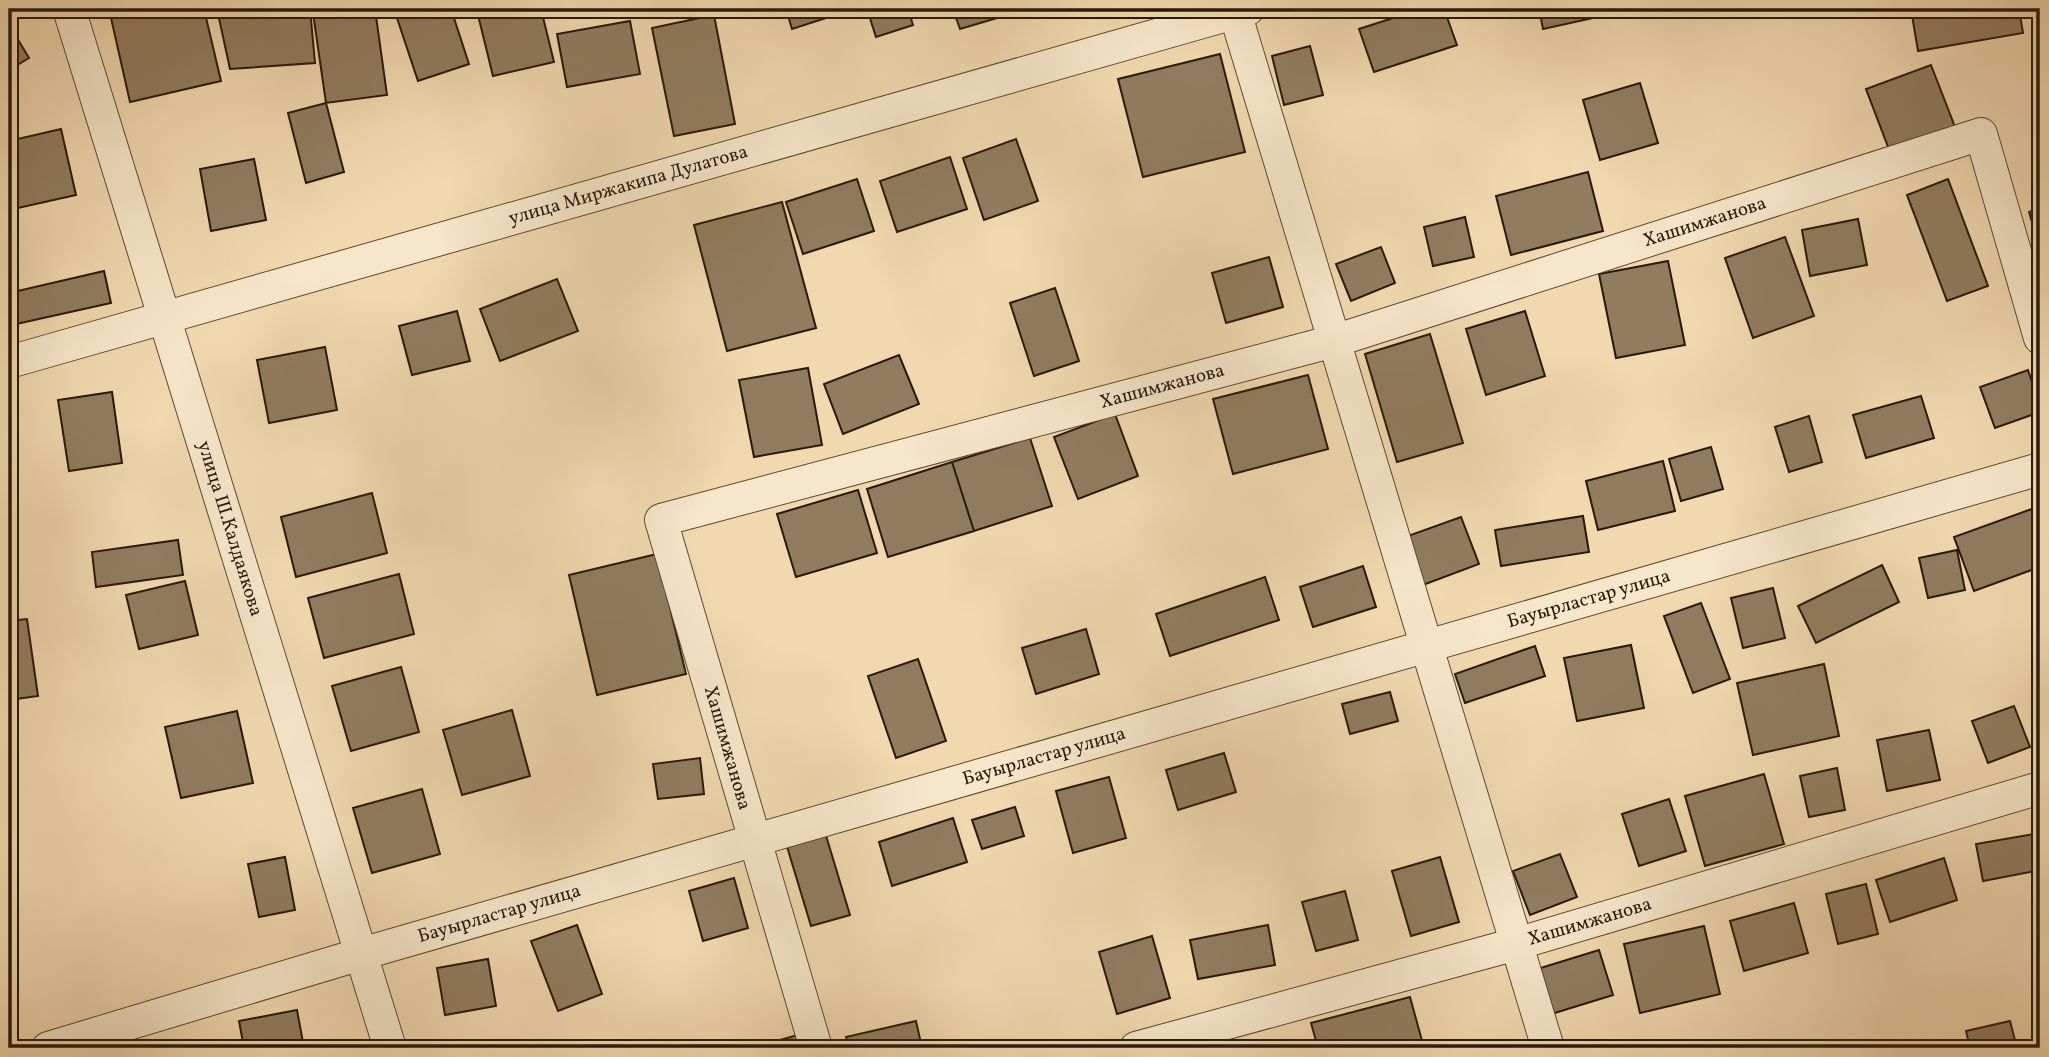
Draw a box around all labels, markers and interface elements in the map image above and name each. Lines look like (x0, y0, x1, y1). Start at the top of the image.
street label: улица Миржакипа Дулатова (506, 139, 751, 232)
street label: Хашимжанова (1640, 190, 1770, 254)
street label: Хашимжанова (1097, 358, 1227, 416)
street label: улица Ш.Калдаякова (190, 438, 269, 620)
street label: Бауырластар улица (1504, 563, 1674, 635)
street label: Хашимжанова (697, 683, 757, 813)
street label: Бауырластар улица (960, 721, 1129, 793)
street label: Бауырластар улица (415, 878, 584, 950)
street label: Хашимжанова (1525, 891, 1655, 953)

